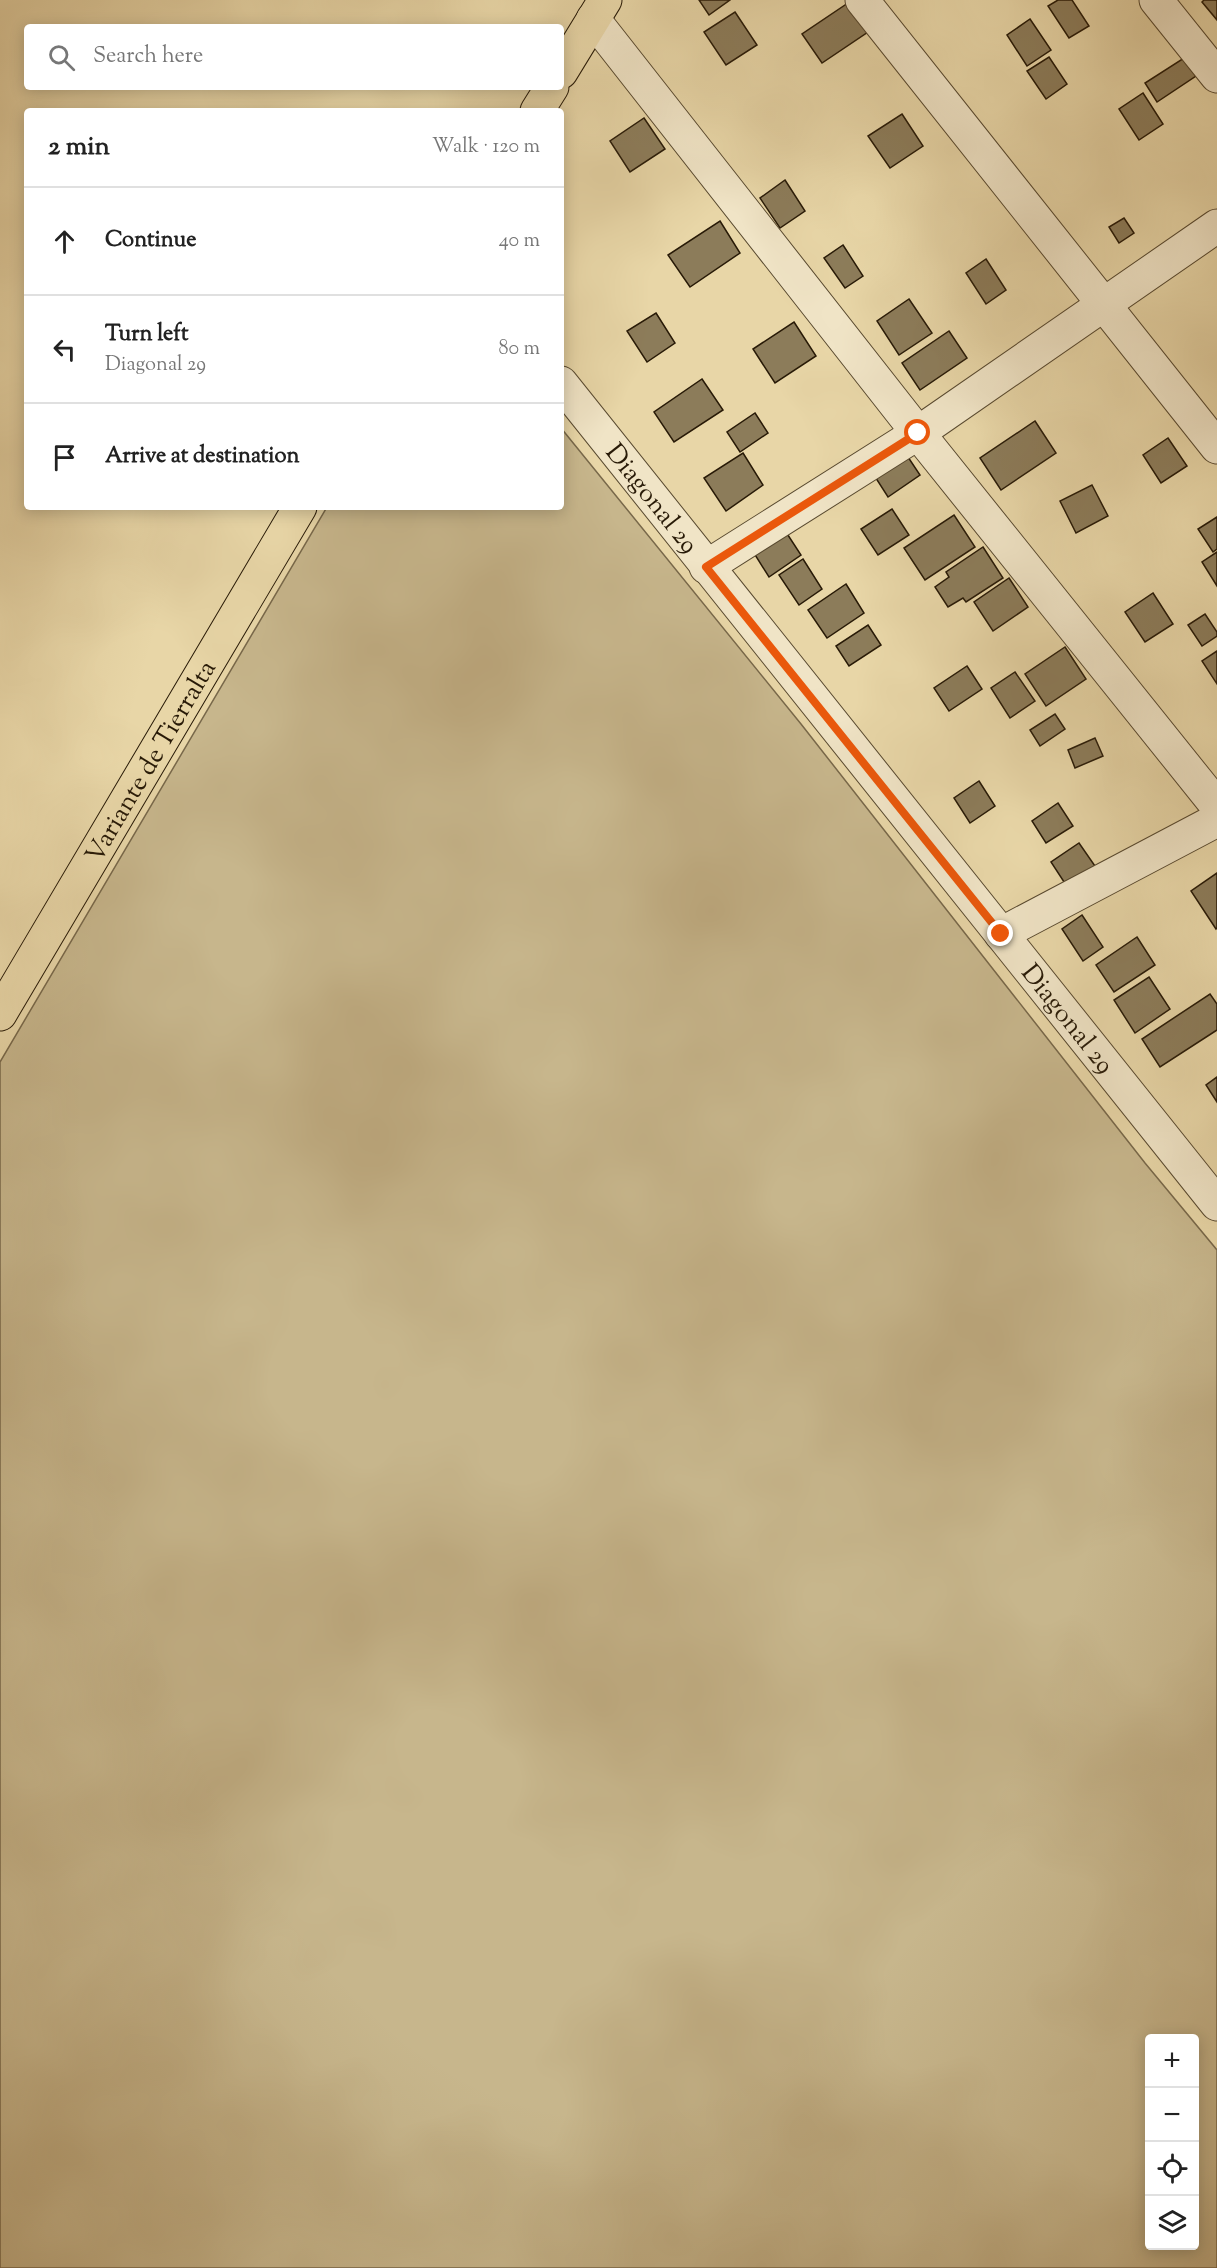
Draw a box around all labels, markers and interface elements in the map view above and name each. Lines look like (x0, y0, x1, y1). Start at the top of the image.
search box (24, 24, 564, 90)
icon: search (45, 41, 78, 74)
text: Search here (93, 41, 203, 73)
text: 2 min (48, 129, 110, 166)
text: Walk · 120 m (432, 133, 540, 162)
icon: ahead (48, 225, 81, 258)
text: Continue (105, 225, 196, 257)
text: 40 m (499, 227, 540, 256)
text: Turn left (105, 319, 188, 351)
icon: left (48, 333, 81, 366)
text: 80 m (499, 335, 540, 364)
text: Diagonal 29 (105, 351, 206, 380)
route start (904, 419, 930, 445)
street label: Diagonal 29 (595, 437, 706, 562)
icon: arrive (48, 441, 81, 474)
text: Arrive at destination (105, 441, 300, 473)
street label: Variante de Tierralta (77, 654, 226, 871)
route end (987, 920, 1013, 946)
street label: Diagonal 29 (1011, 957, 1122, 1083)
map controls (1145, 2034, 1199, 2250)
button: + (1145, 2034, 1199, 2088)
button: − (1145, 2088, 1199, 2142)
button: locate (1145, 2142, 1199, 2196)
button: layers (1145, 2196, 1199, 2250)

